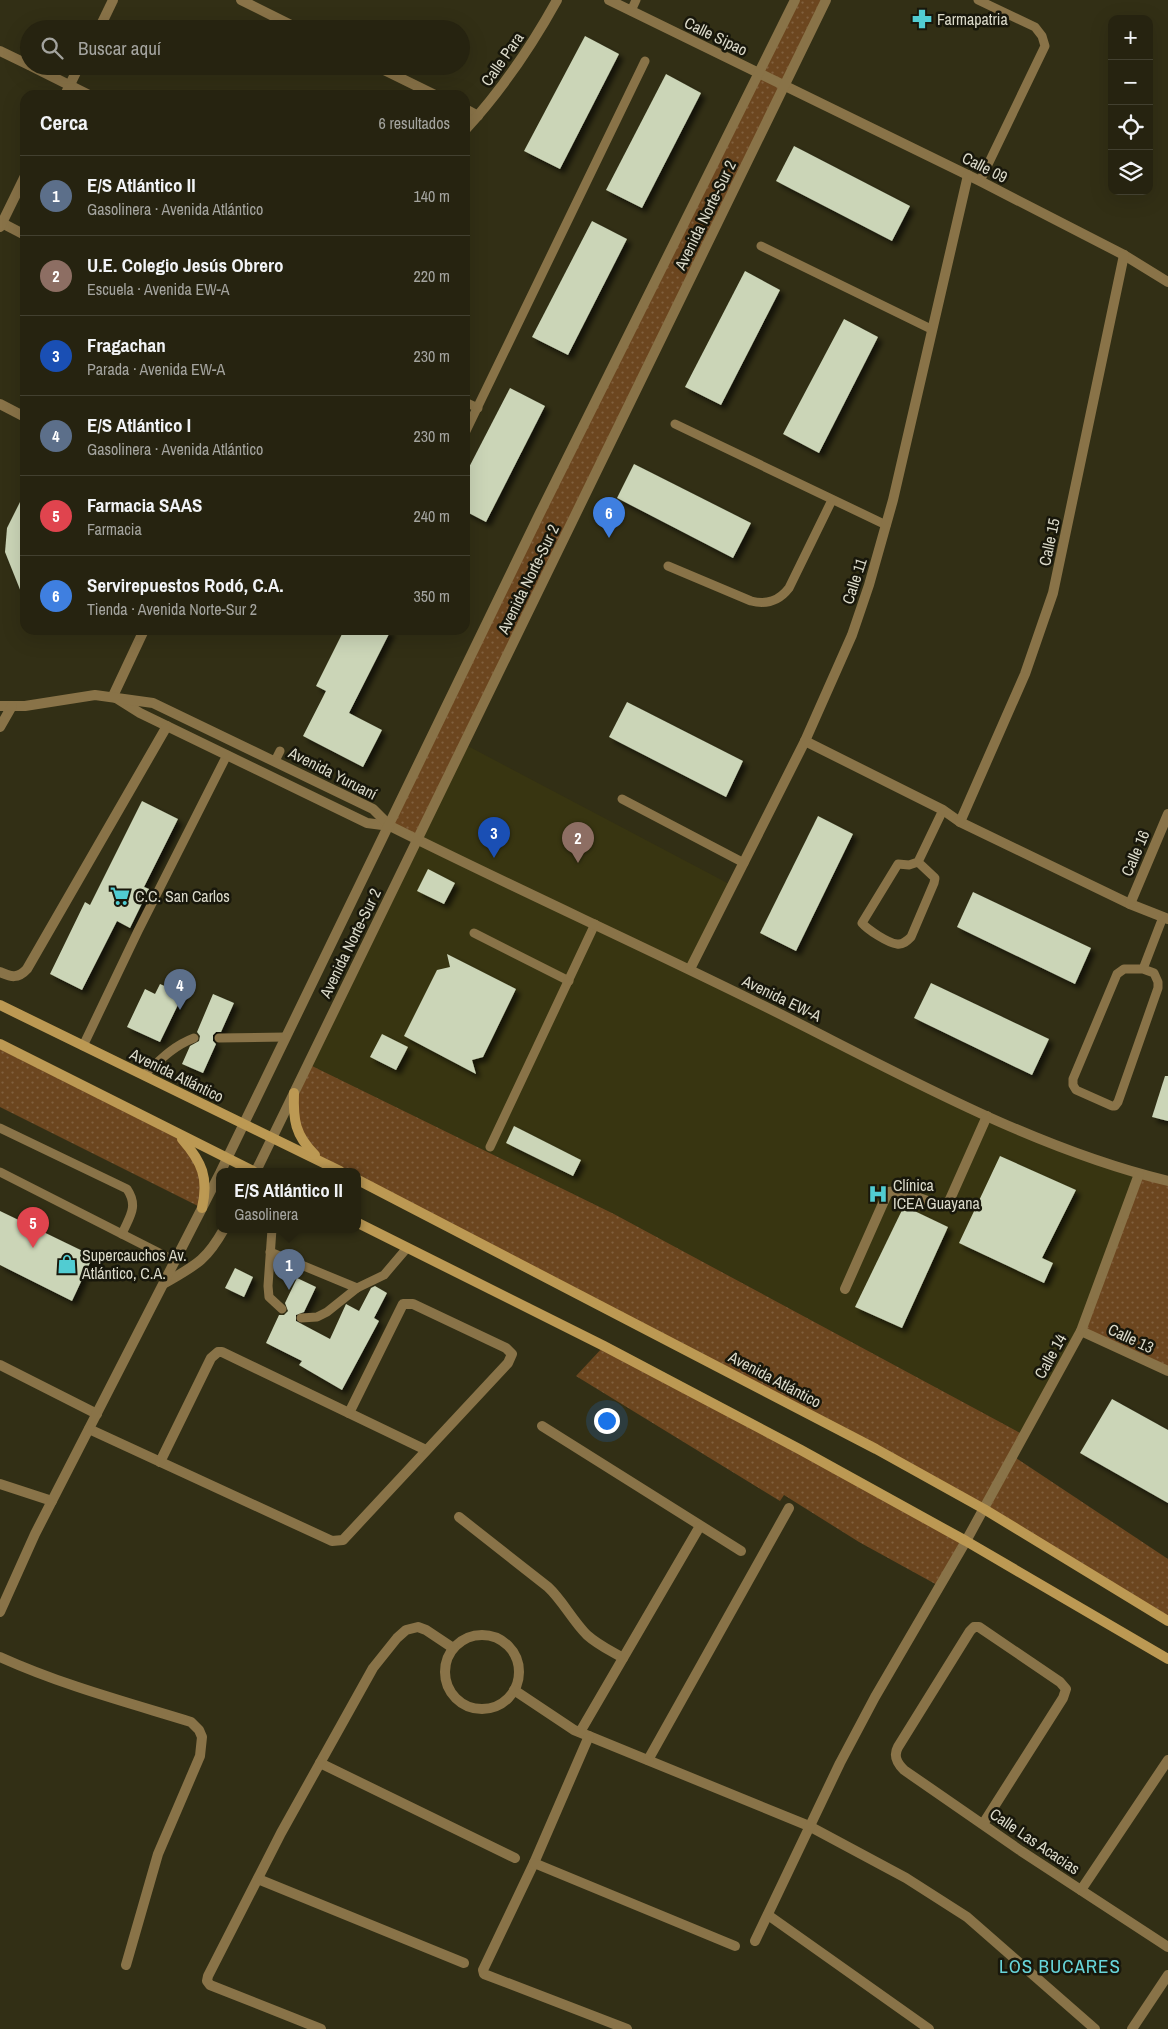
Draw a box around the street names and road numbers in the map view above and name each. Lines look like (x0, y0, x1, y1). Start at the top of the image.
street label: Calle Sipao (681, 11, 751, 61)
street label: Calle Para (475, 27, 529, 90)
street label: Calle 09 (959, 146, 1011, 188)
street label: Avenida Norte-Sur 2 (669, 157, 741, 274)
street label: Calle 15 (1033, 516, 1065, 568)
street label: Avenida Norte-Sur 2 (492, 521, 564, 638)
street label: Calle 11 (836, 555, 872, 607)
street label: Avenida Yuruaní (284, 741, 381, 805)
street label: Calle 16 (1115, 827, 1155, 879)
street label: Avenida Norte-Sur 2 (314, 885, 386, 1002)
street label: Avenida EW-A (738, 969, 826, 1027)
street label: Avenida Atlántico (125, 1042, 228, 1107)
street label: Calle 13 (1105, 1318, 1157, 1358)
street label: Calle 14 (1029, 1330, 1071, 1382)
street label: Avenida Atlántico (724, 1345, 825, 1413)
street label: Calle Las Acacias (986, 1803, 1084, 1879)

